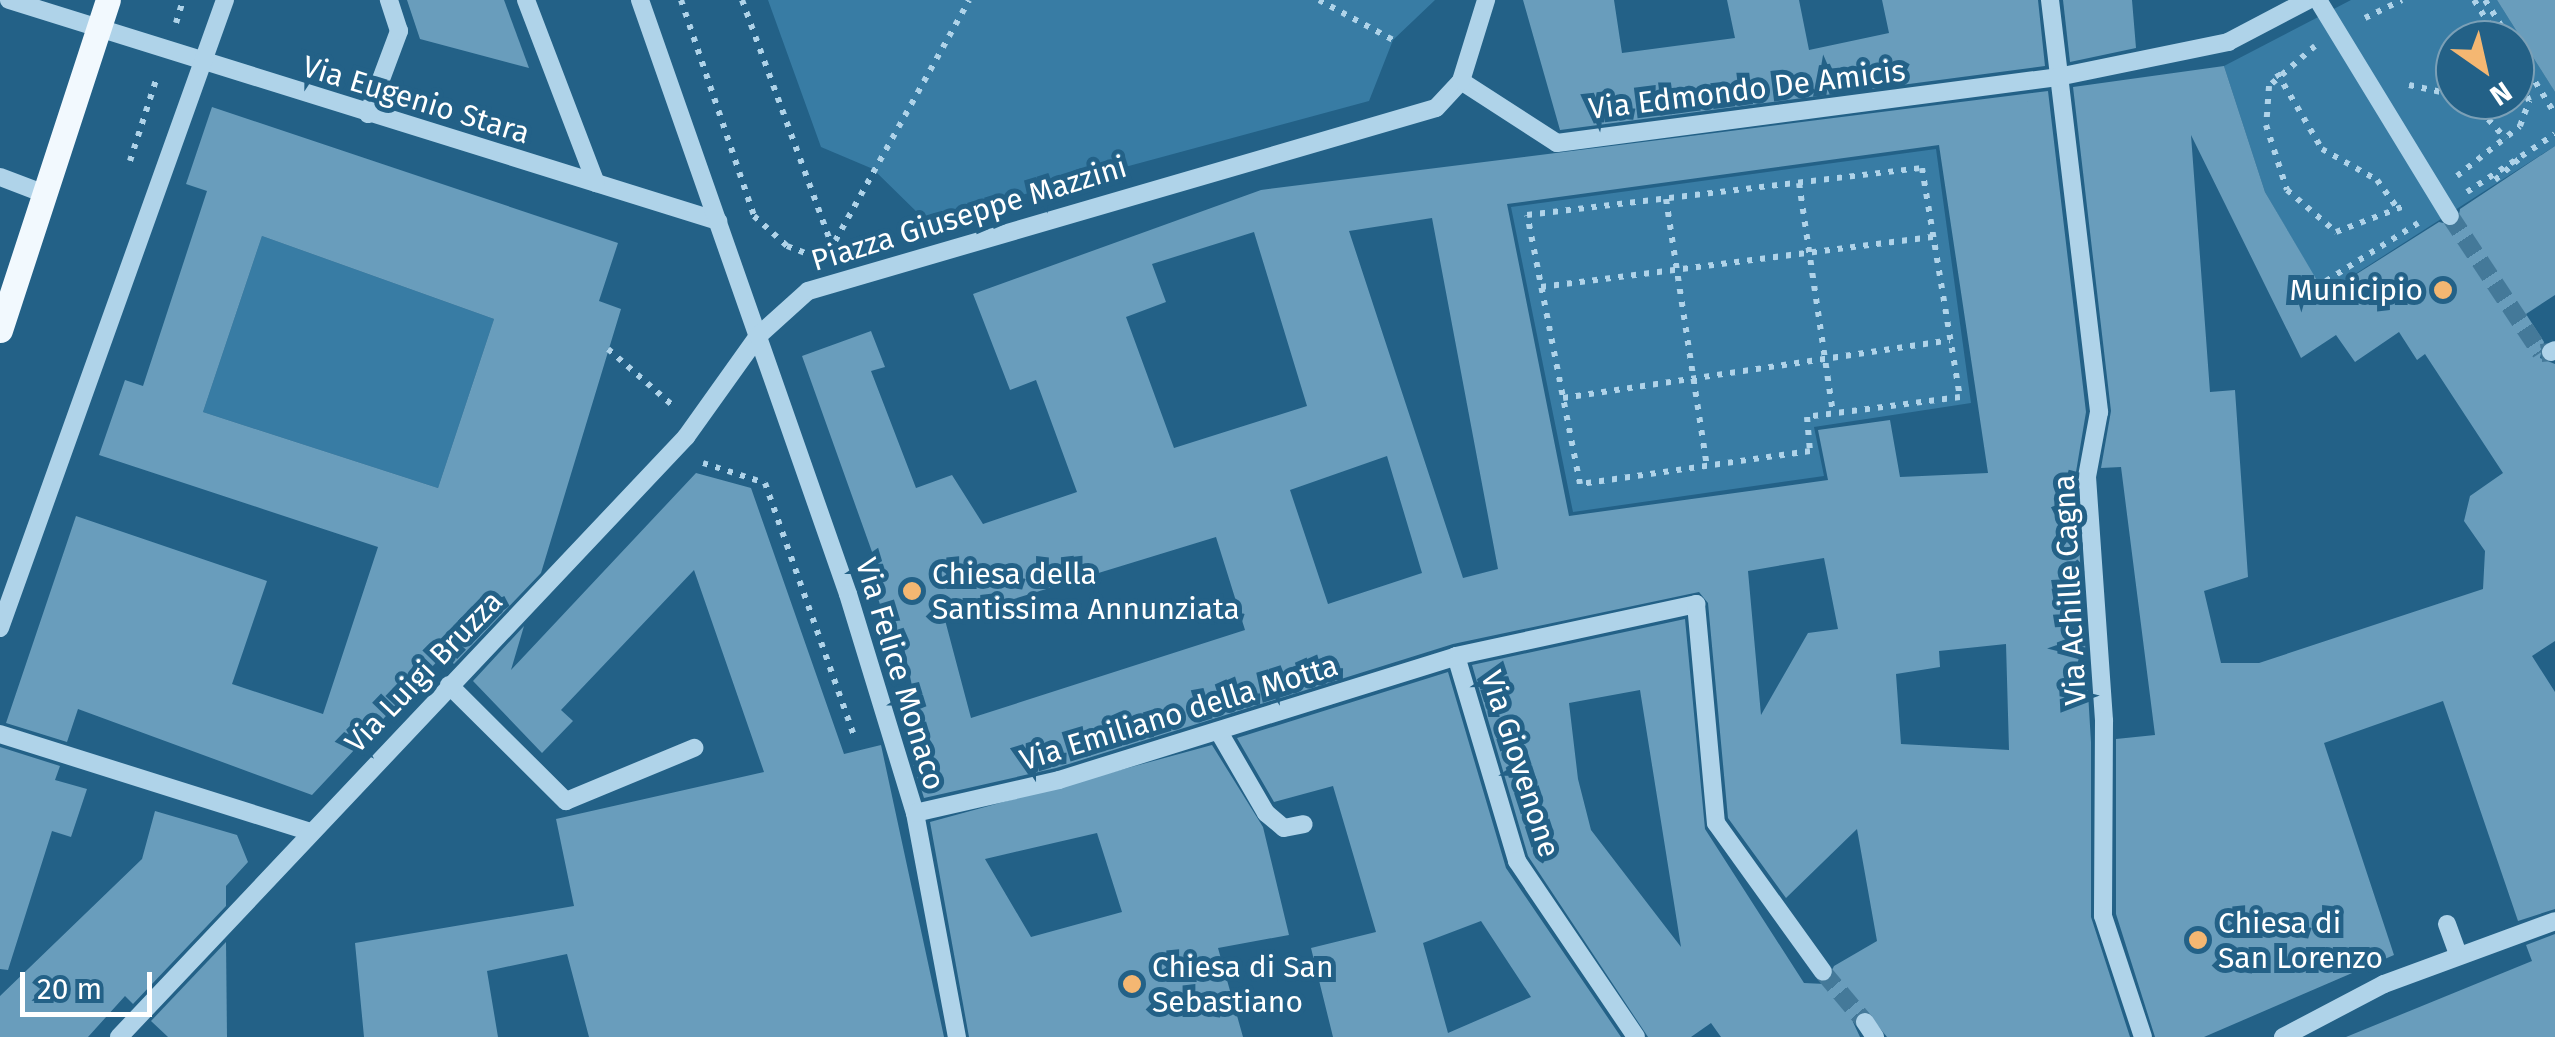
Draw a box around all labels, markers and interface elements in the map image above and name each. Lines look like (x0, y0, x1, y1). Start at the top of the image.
north arrow (2435, 20, 2535, 120)
street label: Via Eugenio Stara (298, 48, 534, 152)
street label: Via Edmondo De Amicis (1587, 53, 1907, 127)
text: N (2484, 75, 2518, 112)
street label: Piazza Giuseppe Mazzini (807, 149, 1131, 279)
place label: Municipio (2290, 272, 2423, 308)
marker: Municipio (2432, 279, 2454, 301)
street label: Via Achille Cagna (2046, 474, 2094, 706)
street label: Via Felice Monaco (848, 554, 952, 794)
place label: Chiesa della Santissima Annunziata (932, 556, 1240, 626)
marker: Chiesa della Santissima Annunziata (901, 580, 923, 602)
street label: Via Luigi Bruzza (338, 584, 510, 760)
street label: Via Emiliano della Motta (1016, 647, 1342, 779)
street label: Via Giovenone (1473, 666, 1567, 862)
place label: Chiesa di San Lorenzo (2218, 905, 2383, 976)
marker: Chiesa di San Lorenzo (2187, 929, 2209, 951)
place label: Chiesa di San Sebastiano (1152, 949, 1333, 1020)
scale bar (25, 952, 158, 1014)
text: 20 m (37, 971, 102, 1007)
marker: Chiesa di San Sebastiano (1121, 973, 1143, 995)

